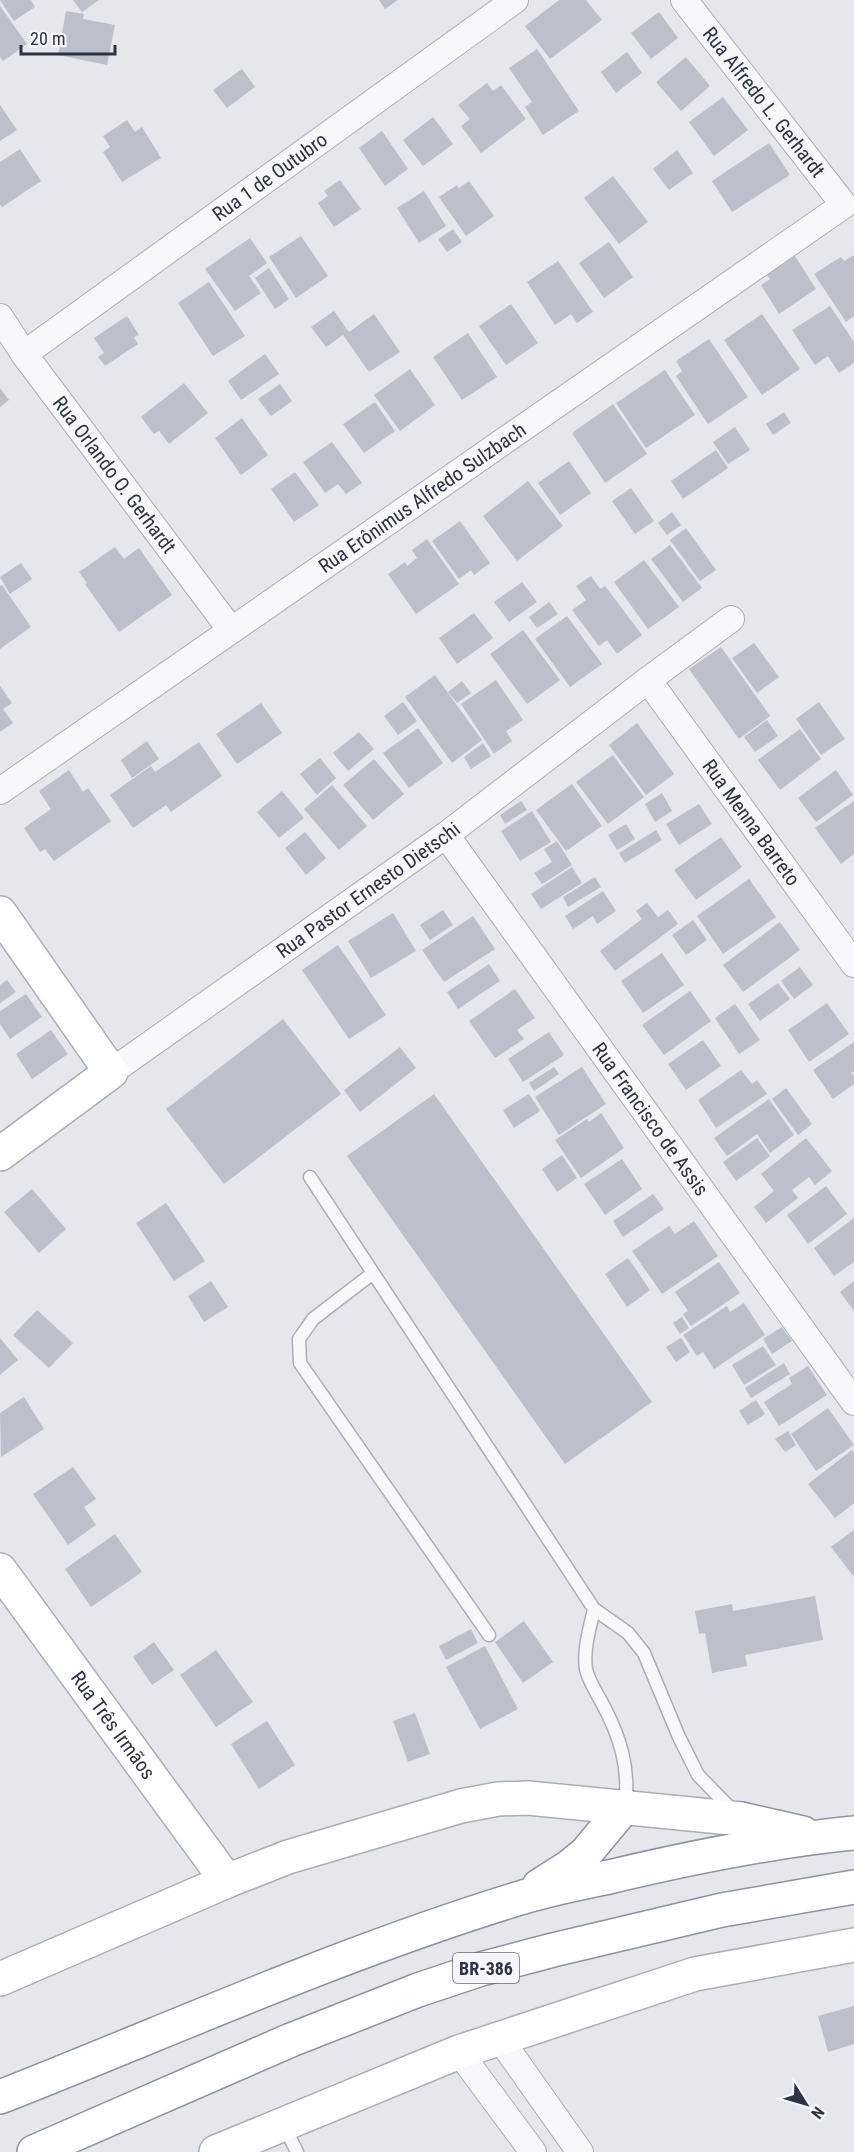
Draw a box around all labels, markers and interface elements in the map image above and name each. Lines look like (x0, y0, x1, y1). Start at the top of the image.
scale bar (21, 18, 116, 56)
street label: Rua Alfredo L. Gerhardt (698, 22, 830, 182)
text: 20 m (30, 28, 65, 49)
street label: Rua 1 de Outubro (208, 127, 332, 226)
street label: Rua Orlando O. Gerhardt (48, 391, 181, 558)
street label: Rua Erônimus Alfredo Sulzbach (314, 417, 531, 578)
street label: Rua Menna Barreto (698, 755, 805, 890)
street label: Rua Pastor Ernesto Dietschi (272, 817, 465, 963)
street label: Rua Francisco de Assis (587, 1038, 714, 1200)
street label: Rua Três Irmãos (66, 1666, 161, 1784)
road number: BR-386 (453, 1953, 519, 1983)
north arrow (776, 2074, 836, 2134)
text: N (807, 2103, 828, 2122)

